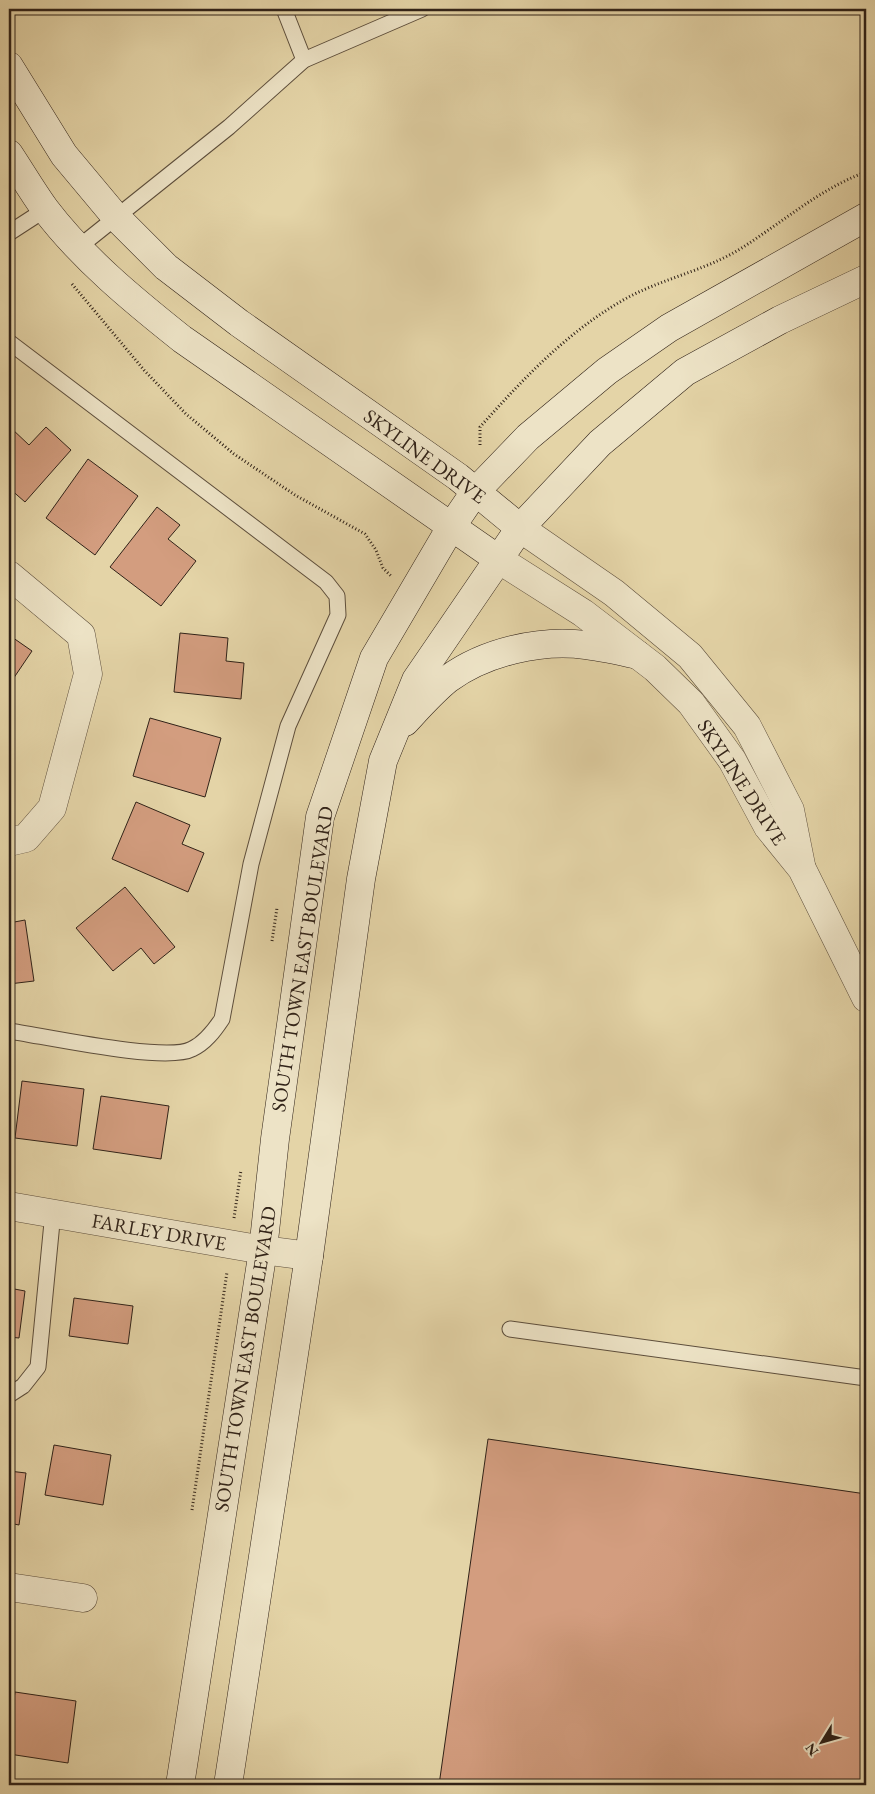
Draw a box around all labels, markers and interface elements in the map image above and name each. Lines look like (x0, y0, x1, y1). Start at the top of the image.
street label: SKYLINE DRIVE (359, 403, 491, 509)
street label: SKYLINE DRIVE (692, 714, 792, 850)
street label: SOUTH TOWN EAST BOULEVARD (265, 804, 339, 1114)
street label: SOUTH TOWN EAST BOULEVARD (208, 1204, 282, 1514)
street label: FARLEY DRIVE (90, 1207, 228, 1257)
north arrow (798, 1716, 848, 1766)
text: N (801, 1739, 822, 1760)

